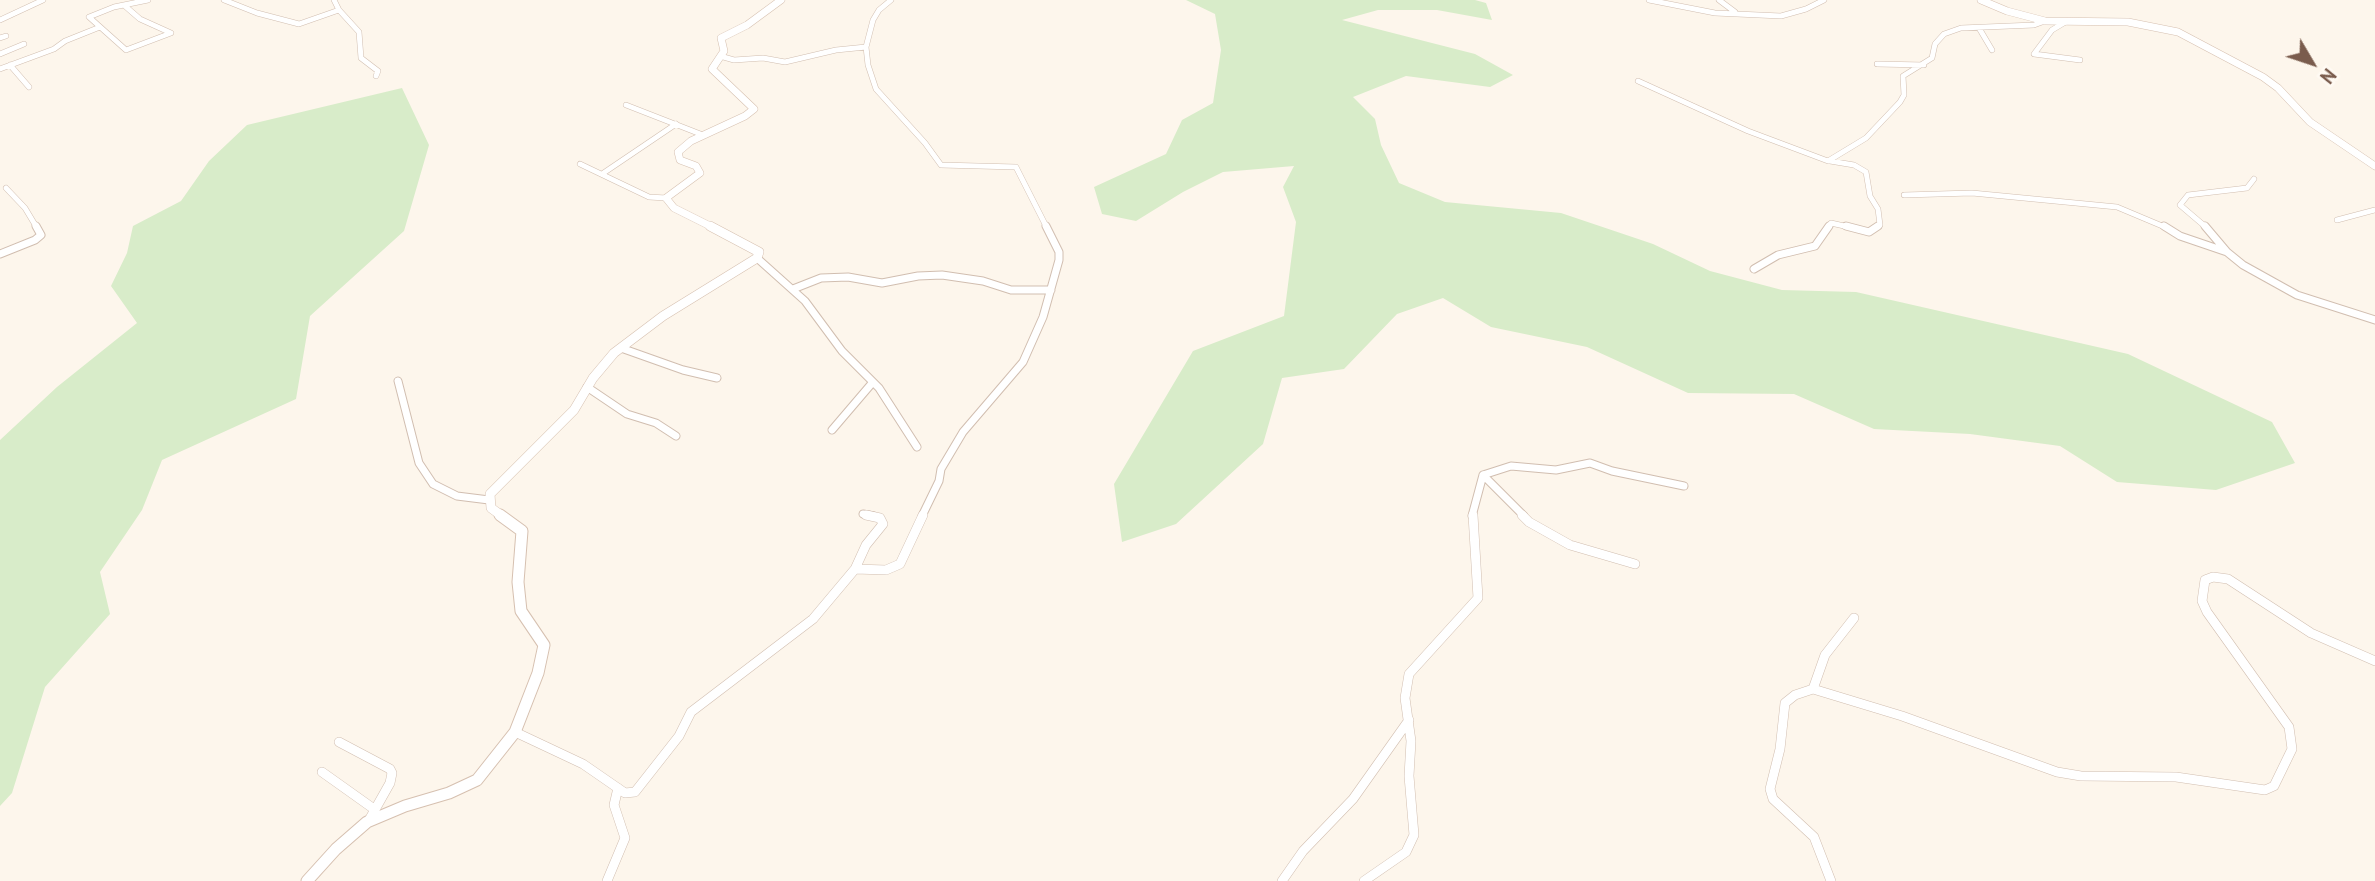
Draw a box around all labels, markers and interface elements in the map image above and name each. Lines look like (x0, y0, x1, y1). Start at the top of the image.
north arrow (2277, 28, 2347, 98)
text: N (2315, 64, 2342, 89)

